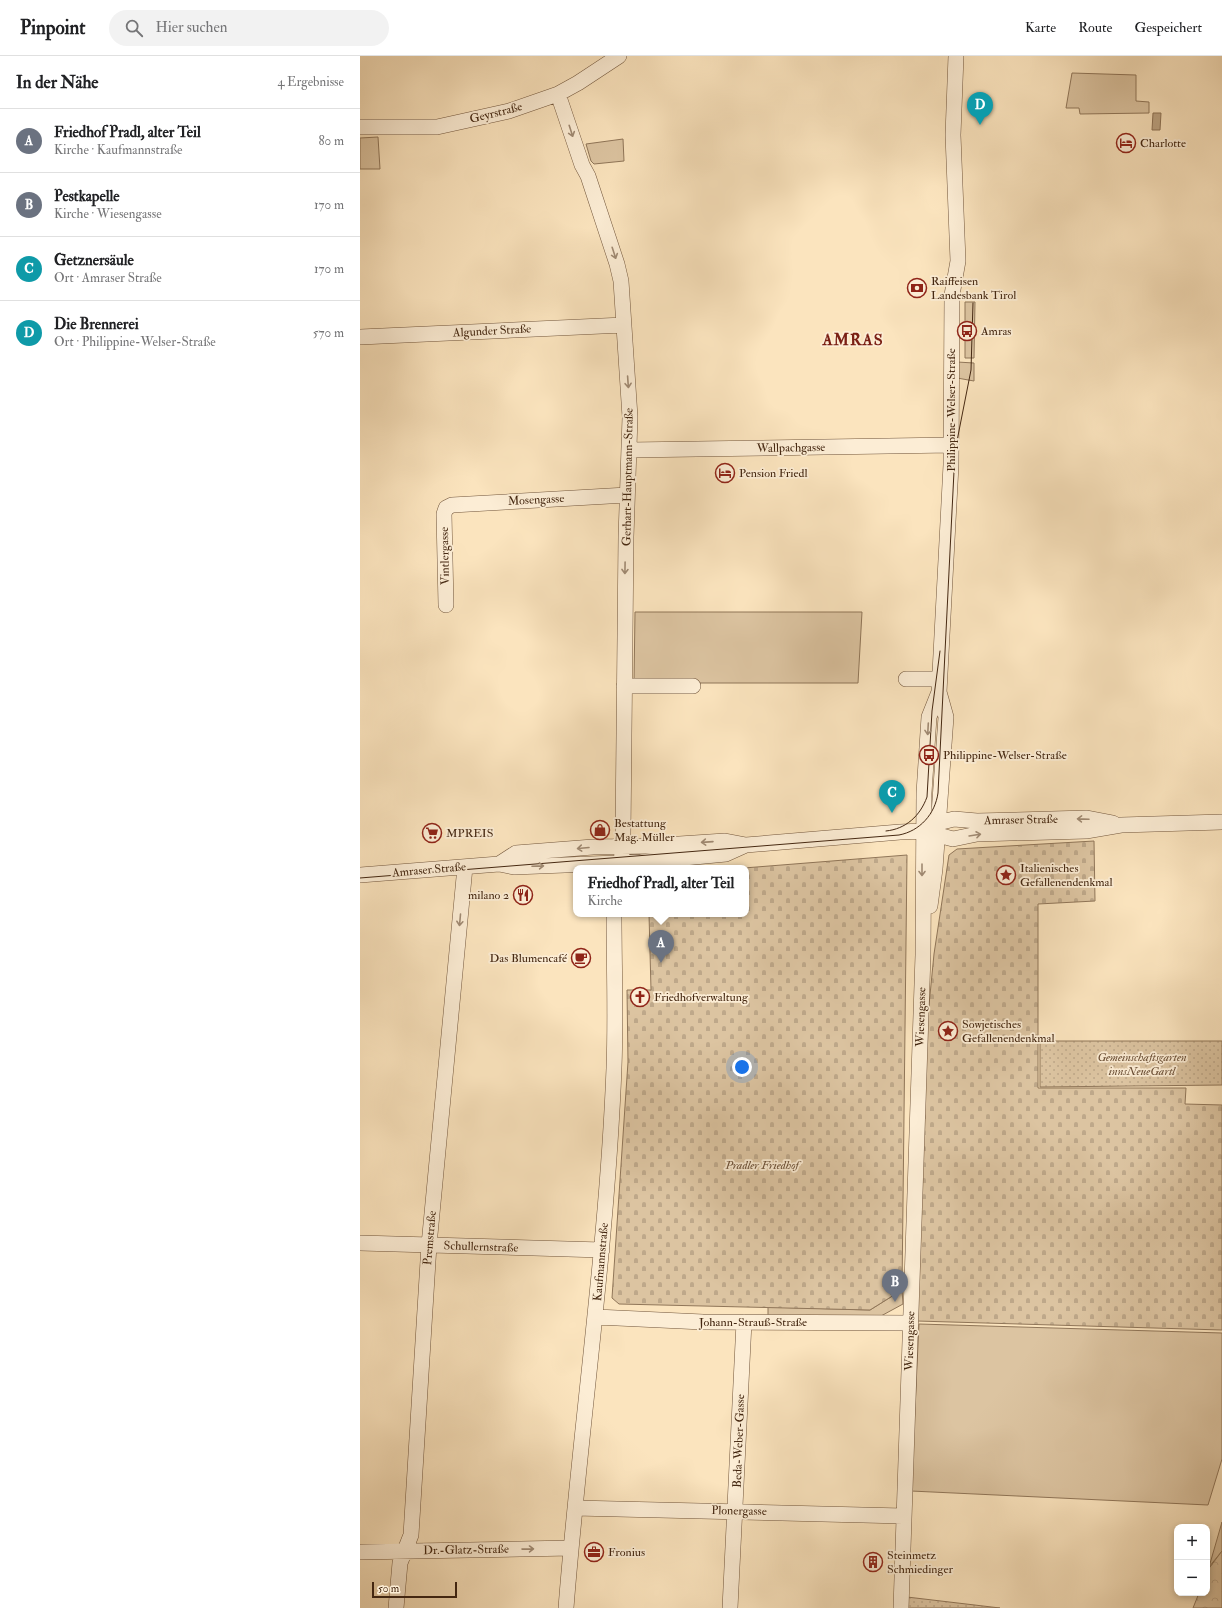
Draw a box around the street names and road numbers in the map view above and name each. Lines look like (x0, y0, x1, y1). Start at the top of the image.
street label: Geyrstraße (468, 99, 524, 127)
street label: Algunder Straße (451, 321, 532, 341)
street label: Philippine-Welser-Straße (944, 348, 959, 472)
street label: Gerhart-Hauptmann-Straße (619, 408, 637, 546)
street label: Wallpachgasse (756, 440, 825, 456)
street label: Mosengasse (507, 491, 565, 509)
street label: Vintlergasse (437, 527, 453, 585)
street label: Amraser Straße (983, 812, 1058, 828)
street label: Amraser Straße (391, 859, 466, 881)
street label: Wiesengasse (912, 987, 930, 1048)
street label: Premstraße (420, 1210, 440, 1266)
street label: Kaufmannstraße (590, 1222, 612, 1302)
street label: Schullernstraße (443, 1238, 519, 1256)
street label: Wiesengasse (901, 1311, 919, 1372)
street label: Johann-Strauß-Straße (698, 1315, 807, 1330)
street label: Beda-Weber-Gasse (730, 1394, 748, 1488)
street label: Plonergasse (711, 1503, 767, 1519)
street label: Dr.-Glatz-Straße (423, 1542, 509, 1558)

